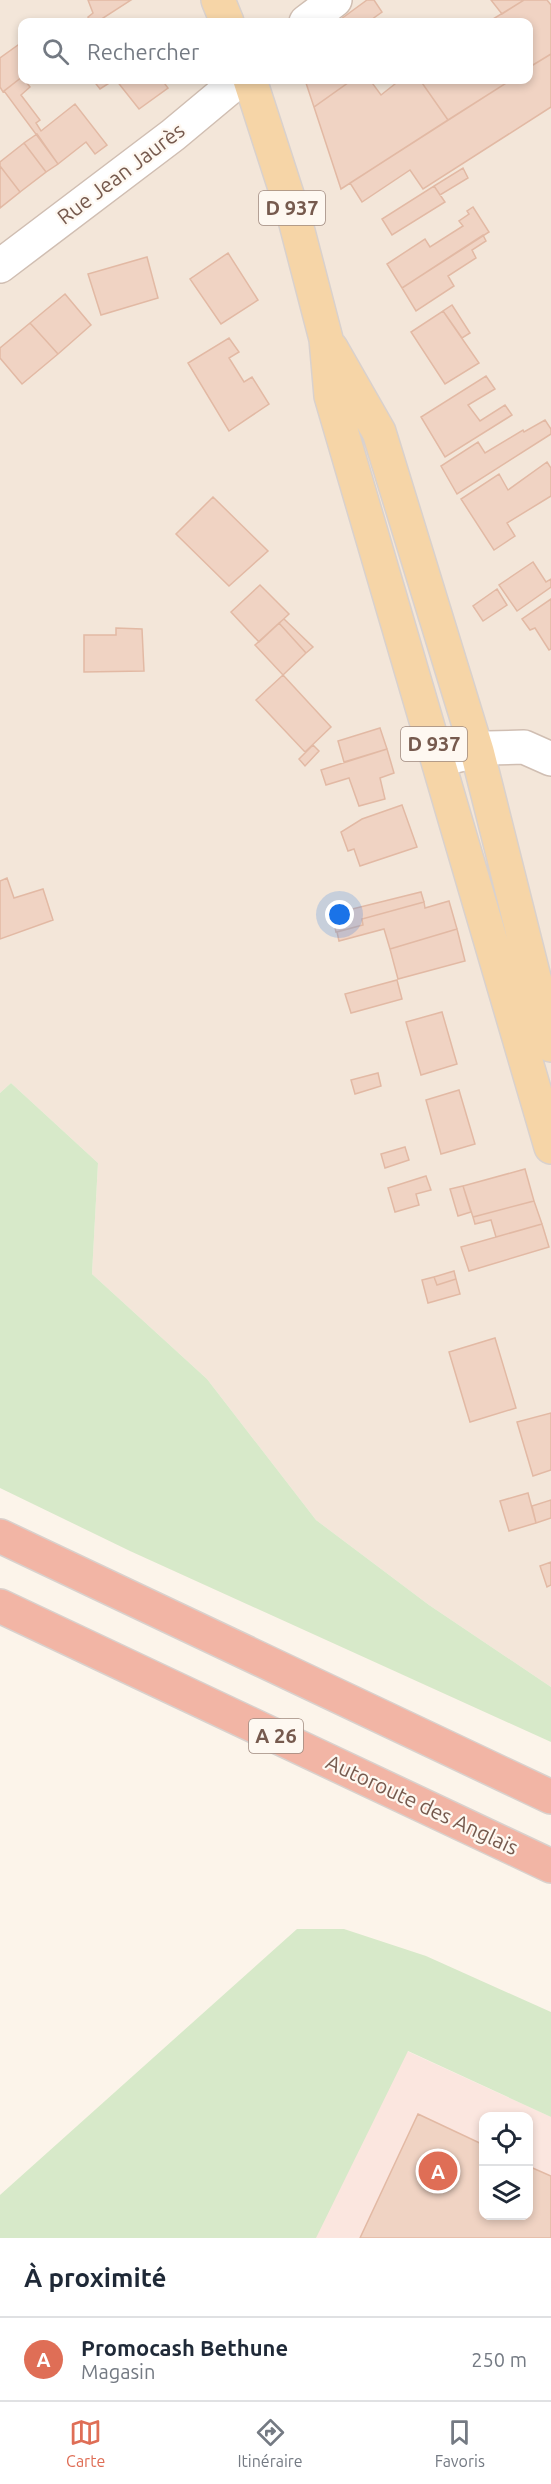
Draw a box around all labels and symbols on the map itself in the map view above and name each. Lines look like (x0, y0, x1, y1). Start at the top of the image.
street label: Rue Jean Jaurès (52, 118, 189, 229)
road number: D 937 (259, 191, 325, 225)
road number: D 937 (401, 727, 467, 761)
your location (325, 900, 354, 929)
road number: A 26 (249, 1719, 303, 1753)
street label: Autoroute des Anglais (323, 1749, 522, 1859)
pin: A (418, 2148, 458, 2194)

